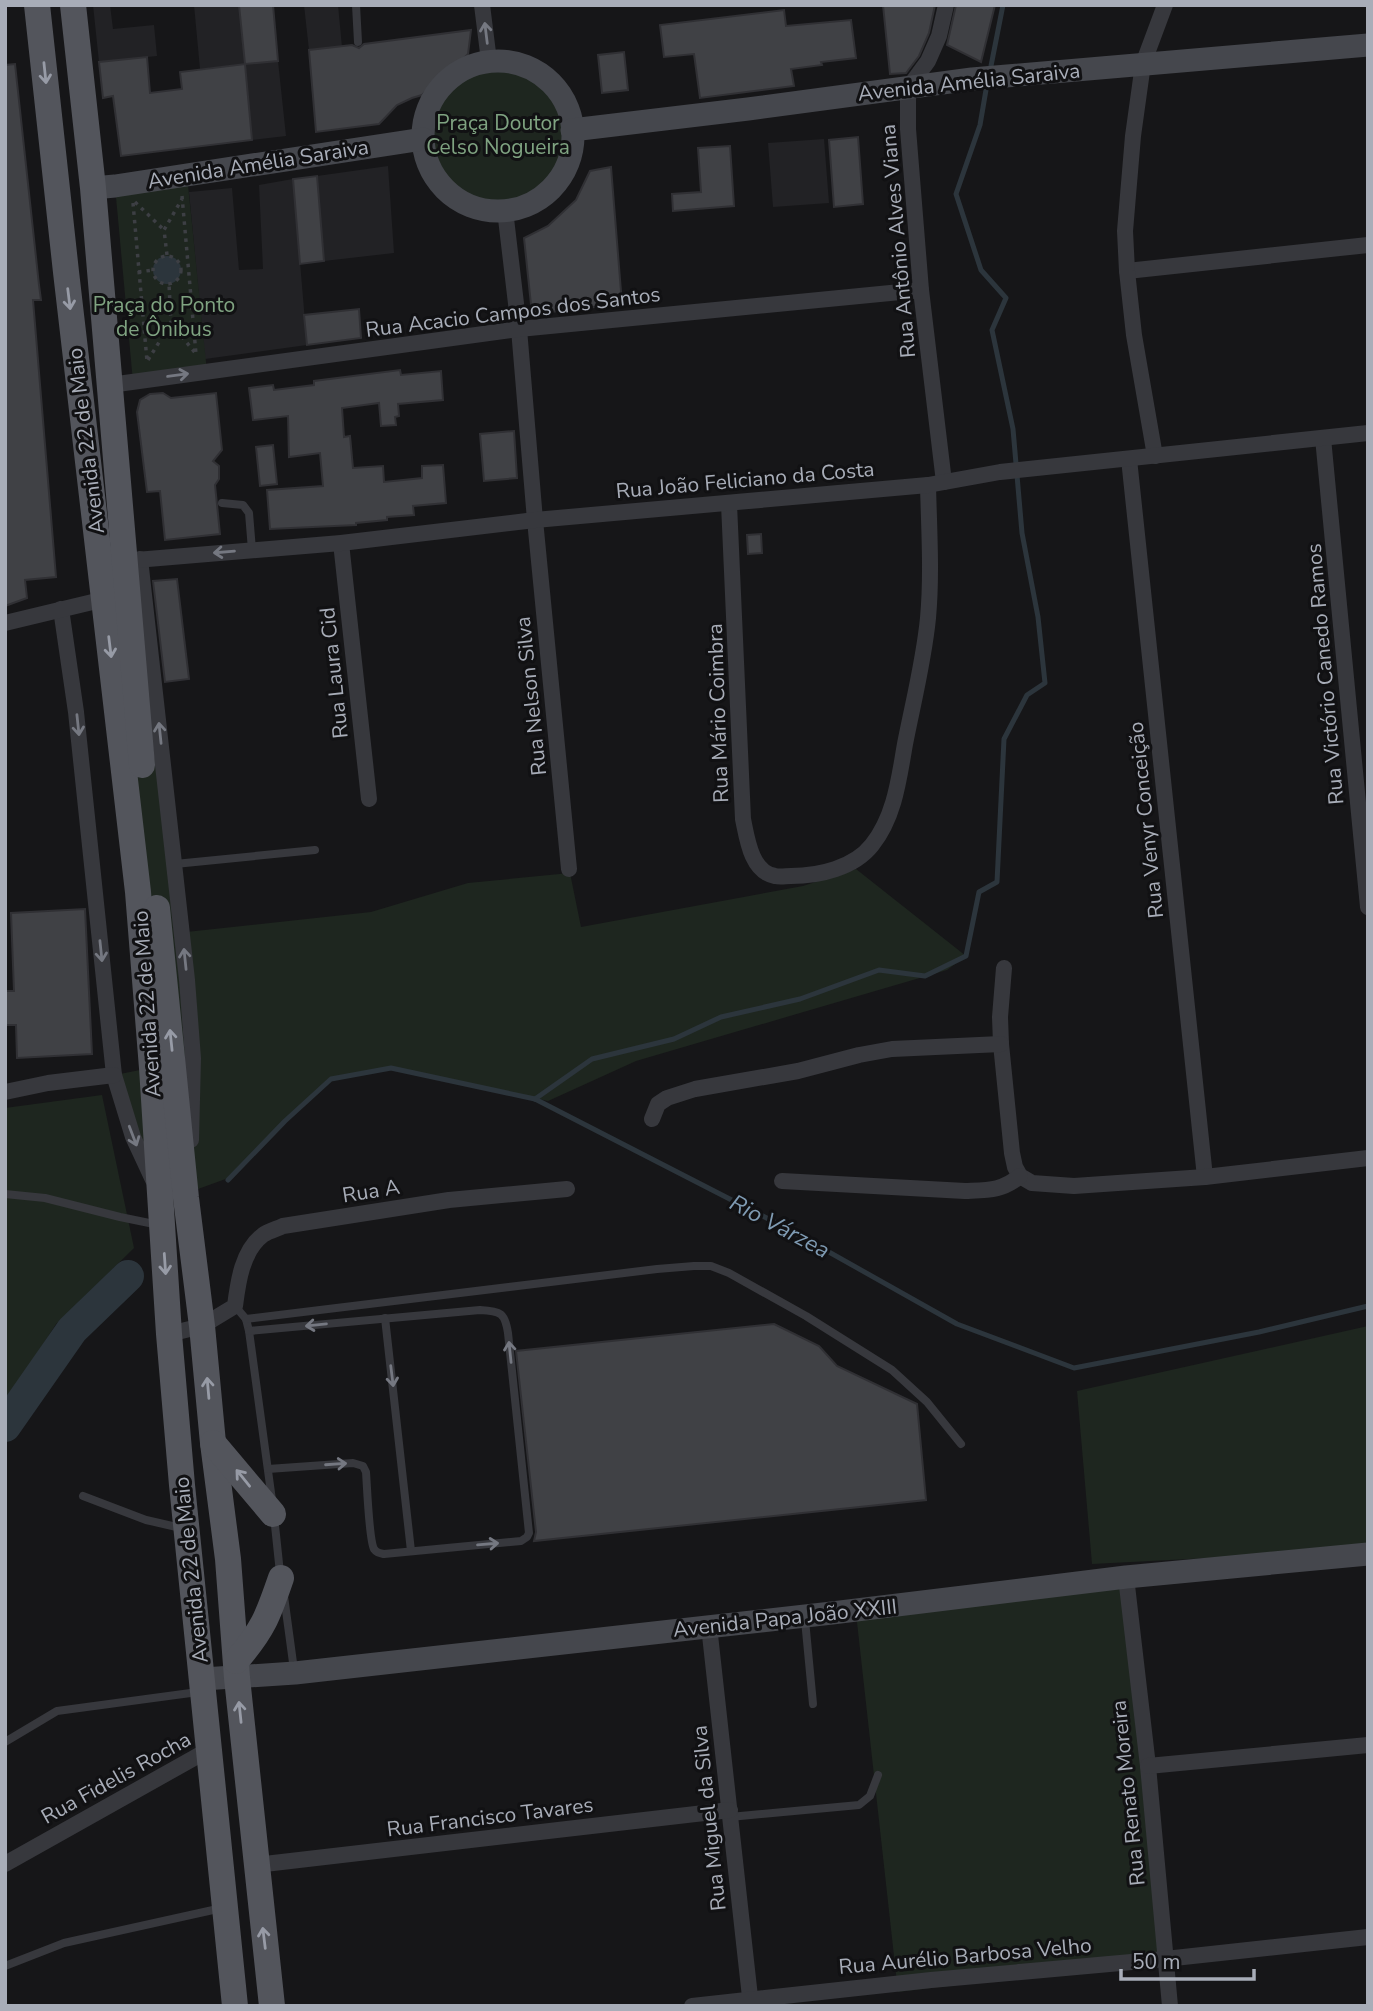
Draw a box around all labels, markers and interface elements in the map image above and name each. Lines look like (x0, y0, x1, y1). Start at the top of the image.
one-way arrow (479, 22, 492, 45)
street label: Avenida Amélia Saraiva (856, 56, 1082, 108)
one-way arrow (39, 61, 52, 84)
park label: Praça Doutor Celso Nogueira (426, 109, 570, 161)
street label: Rua Antônio Alves Viana (874, 123, 922, 359)
street label: Avenida Amélia Saraiva (145, 133, 371, 195)
street label: Rua Acacio Campos dos Santos (364, 280, 662, 344)
one-way arrow (63, 287, 76, 310)
park label: Praça do Ponto de Ônibus (93, 291, 235, 343)
street label: Avenida 22 de Maio (61, 346, 111, 536)
one-way arrow (166, 369, 189, 382)
street label: Rua João Feliciano da Costa (615, 455, 875, 505)
street label: Rua Victório Canedo Ramos (1300, 542, 1350, 806)
one-way arrow (214, 546, 236, 559)
street label: Rua Laura Cid (313, 606, 355, 740)
street label: Rua Nelson Silva (509, 615, 553, 777)
street label: Rua Mário Coimbra (701, 623, 735, 803)
one-way arrow (104, 635, 117, 658)
one-way arrow (72, 713, 85, 736)
street label: Rua Venyr Conceição (1122, 720, 1170, 920)
one-way arrow (153, 722, 166, 744)
street label: Avenida 22 de Maio (127, 910, 167, 1098)
one-way arrow (95, 939, 108, 962)
one-way arrow (178, 948, 191, 970)
one-way arrow (164, 1029, 177, 1052)
one-way arrow (128, 1124, 141, 1146)
street label: Rua A (340, 1173, 402, 1209)
water label: Rio Várzea (724, 1187, 835, 1266)
one-way arrow (158, 1252, 171, 1275)
one-way arrow (305, 1319, 328, 1332)
one-way arrow (504, 1341, 517, 1364)
one-way arrow (386, 1364, 399, 1387)
one-way arrow (201, 1377, 214, 1400)
one-way arrow (324, 1457, 347, 1470)
one-way arrow (235, 1470, 251, 1488)
street label: Avenida 22 de Maio (167, 1475, 215, 1665)
one-way arrow (476, 1537, 498, 1550)
street label: Avenida Papa João XXIII (672, 1592, 898, 1644)
street label: Rua Renato Moreira (1104, 1699, 1152, 1887)
one-way arrow (233, 1701, 246, 1724)
street label: Rua Miguel da Silva (685, 1724, 733, 1912)
street label: Rua Fidelis Rocha (36, 1725, 196, 1831)
street label: Rua Francisco Tavares (385, 1790, 595, 1844)
one-way arrow (258, 1927, 271, 1950)
street label: Rua Aurélio Barbosa Velho (837, 1931, 1093, 1981)
scale bar (1121, 1938, 1254, 1982)
text: 50 m (1132, 1948, 1181, 1976)

